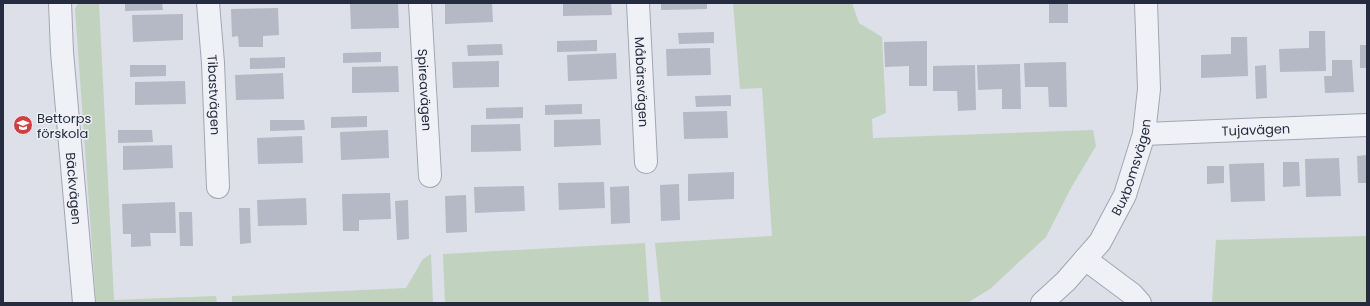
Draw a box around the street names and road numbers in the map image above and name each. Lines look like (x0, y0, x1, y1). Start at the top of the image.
street label: Måbärsvägen (630, 36, 653, 128)
street label: Spireavägen (413, 48, 436, 132)
street label: Tibastvägen (202, 54, 225, 135)
street label: Buxbomsvägen (1107, 118, 1156, 219)
street label: Tujavägen (1221, 119, 1291, 141)
street label: Bäckvägen (61, 151, 86, 226)

